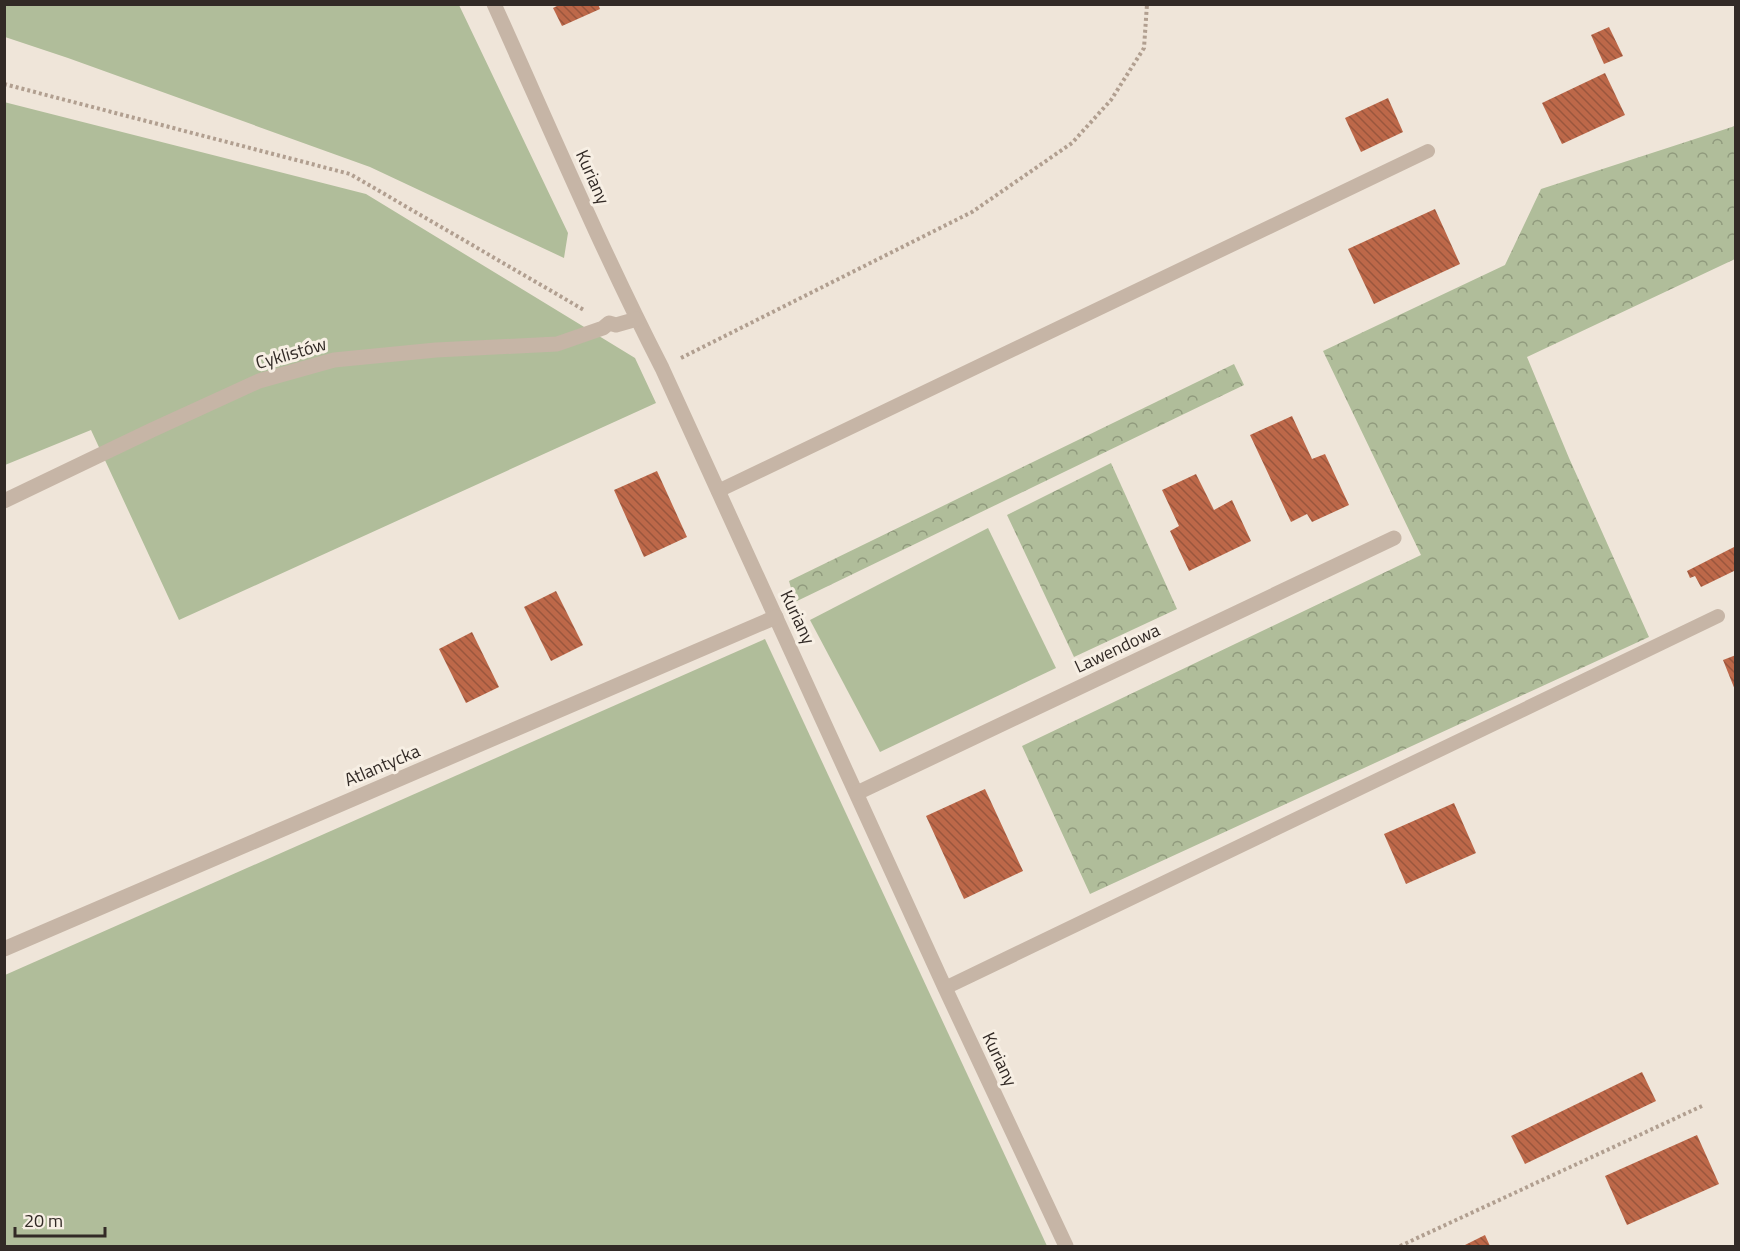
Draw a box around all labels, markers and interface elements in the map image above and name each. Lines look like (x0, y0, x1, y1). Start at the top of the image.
street label: Kuriany (569, 145, 617, 209)
street label: Cyklistów (252, 330, 330, 376)
street label: Kuriany (774, 585, 822, 649)
street label: Lawendowa (1070, 616, 1164, 680)
street label: Atlantycka (340, 737, 424, 793)
street label: Kuriany (976, 1027, 1024, 1091)
scale bar (15, 1200, 105, 1238)
text: 20 m (24, 1207, 63, 1234)

